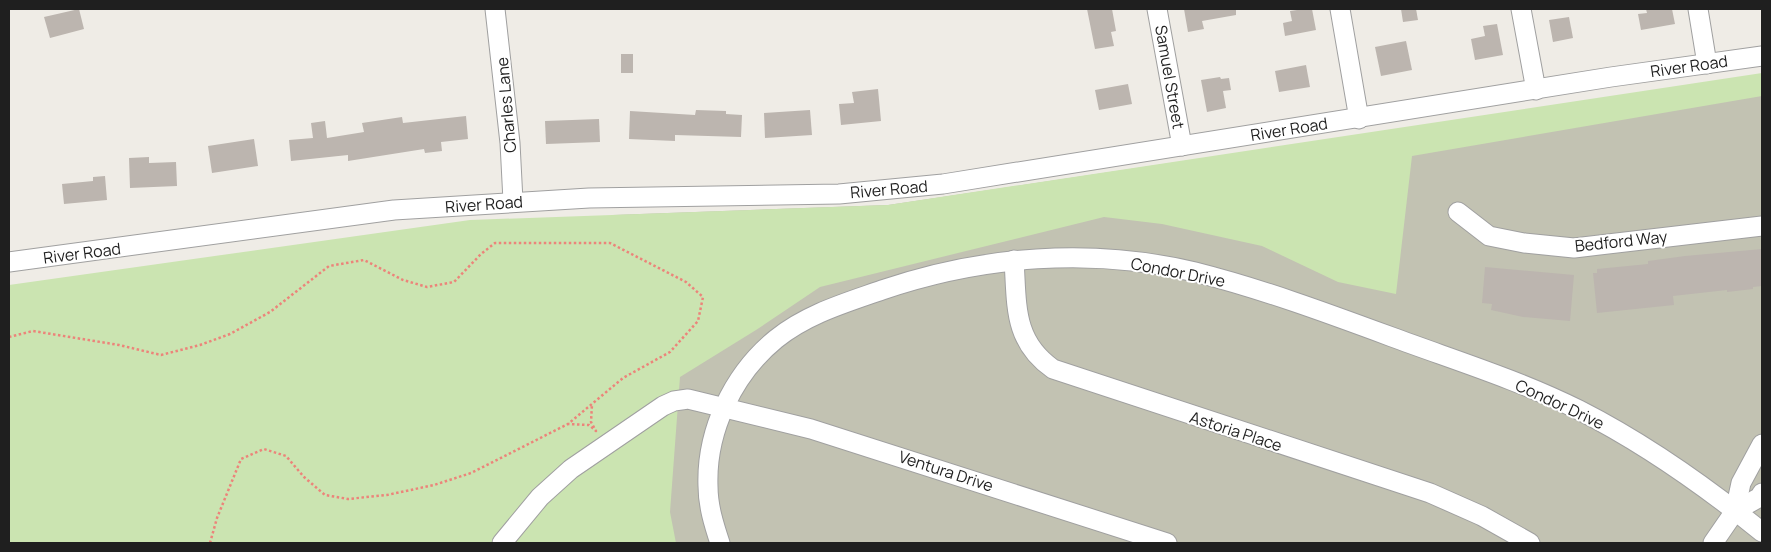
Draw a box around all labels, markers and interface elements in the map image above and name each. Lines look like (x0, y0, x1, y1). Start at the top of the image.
street label: Samuel Street (1150, 23, 1190, 131)
street label: River Road (1649, 50, 1729, 82)
street label: Charles Lane (491, 56, 521, 154)
street label: River Road (1249, 112, 1329, 146)
street label: River Road (849, 175, 929, 203)
street label: River Road (444, 190, 524, 218)
street label: Bedford Way (1574, 225, 1669, 257)
street label: River Road (42, 237, 122, 269)
street label: Condor Drive (1129, 252, 1227, 292)
street label: Condor Drive (1512, 374, 1608, 434)
street label: Astoria Place (1187, 406, 1285, 456)
street label: Ventura Drive (896, 445, 996, 497)

